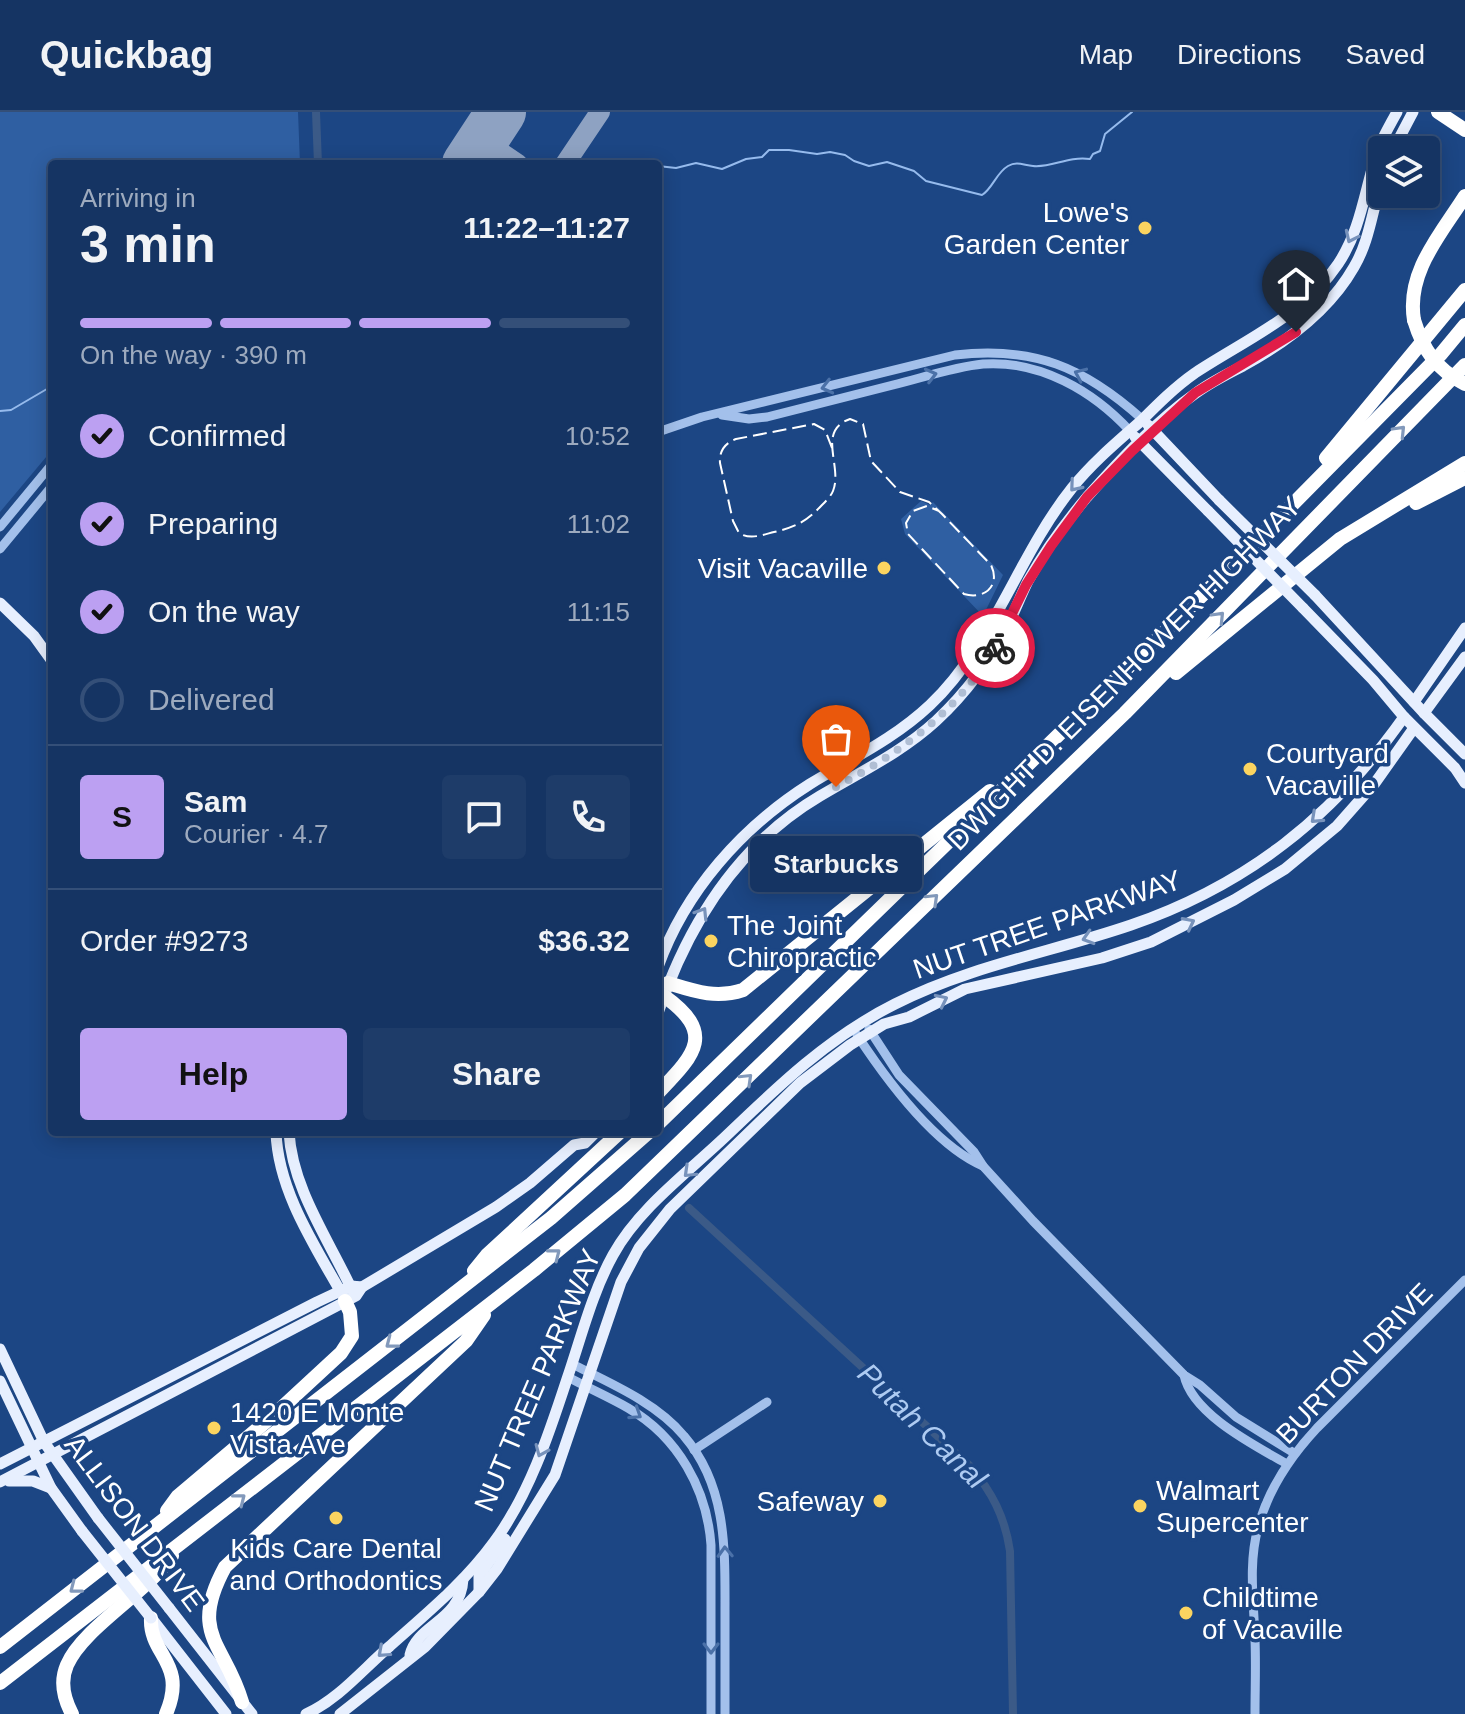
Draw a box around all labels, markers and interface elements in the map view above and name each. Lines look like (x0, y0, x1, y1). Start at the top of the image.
text: Quickbag (40, 34, 213, 76)
text: Map (1079, 39, 1133, 70)
text: Directions (1177, 39, 1302, 70)
text: Saved (1346, 39, 1425, 70)
map controls (1368, 136, 1440, 208)
button: layers (1368, 136, 1440, 208)
text: Arriving in (80, 183, 196, 213)
place label: Lowe's Garden Center (944, 197, 1129, 260)
text: 11:22–11:27 (463, 211, 630, 244)
text: 3 min (80, 215, 216, 273)
marker: Lowe's Garden Center (1136, 219, 1154, 237)
one-way arrow (1345, 229, 1361, 244)
pin (1262, 250, 1330, 332)
icon: home (1274, 262, 1318, 306)
text: On the way · 390 m (80, 340, 307, 370)
one-way arrow (1073, 367, 1088, 383)
one-way arrow (924, 368, 937, 385)
one-way arrow (820, 378, 834, 395)
icon: check (80, 414, 124, 458)
text: Confirmed (148, 419, 286, 452)
text: 10:52 (565, 421, 630, 451)
one-way arrow (1391, 426, 1406, 440)
one-way arrow (1070, 477, 1085, 491)
street label: DWIGHT D. EISENHOWER HIGHWAY (941, 490, 1307, 856)
icon: check (80, 502, 124, 546)
text: Preparing (148, 507, 278, 540)
text: 11:02 (567, 509, 630, 539)
place label: Visit Vacaville (698, 553, 868, 584)
marker: Visit Vacaville (875, 559, 893, 577)
icon: check (80, 590, 124, 634)
text: On the way (148, 595, 300, 628)
text: 11:15 (567, 597, 630, 627)
courier (955, 608, 1035, 688)
one-way arrow (1210, 612, 1224, 627)
icon: bike (973, 626, 1017, 670)
text: Delivered (148, 683, 275, 716)
pin (802, 705, 870, 787)
icon: bag (814, 717, 858, 761)
place label: Courtyard Vacaville (1266, 738, 1389, 801)
marker: Courtyard Vacaville (1241, 760, 1259, 778)
button: chat (442, 775, 526, 859)
button: phone (546, 775, 630, 859)
text: Sam (184, 785, 247, 818)
text: S (112, 800, 132, 833)
one-way arrow (1311, 809, 1326, 823)
text: Courier · 4.7 (184, 819, 329, 849)
callout: Starbucks (750, 835, 922, 891)
text: Starbucks (773, 849, 899, 879)
street label: NUT TREE PARKWAY (909, 864, 1186, 985)
one-way arrow (924, 894, 939, 908)
one-way arrow (692, 907, 707, 922)
place label: The Joint Chiropractic (727, 910, 876, 973)
one-way arrow (1181, 917, 1195, 933)
text: Order #9273 (80, 924, 248, 957)
text: $36.32 (538, 924, 630, 957)
one-way arrow (1082, 929, 1096, 945)
marker: The Joint Chiropractic (702, 932, 720, 950)
one-way arrow (934, 995, 949, 1010)
button: Help (80, 1028, 347, 1120)
button: Share (363, 1028, 630, 1120)
one-way arrow (738, 1074, 752, 1089)
one-way arrow (683, 1162, 698, 1176)
street label: NUT TREE PARKWAY (468, 1244, 607, 1516)
one-way arrow (546, 1250, 561, 1264)
street label: BURTON DRIVE (1270, 1277, 1439, 1450)
one-way arrow (386, 1333, 400, 1348)
water label: Putah Canal (851, 1356, 994, 1496)
place label: 1420 E Monte Vista Ave (230, 1397, 404, 1460)
one-way arrow (628, 1404, 642, 1419)
marker: 1420 E Monte Vista Ave (205, 1419, 223, 1437)
street label: ALLISON DRIVE (59, 1429, 211, 1617)
one-way arrow (534, 1442, 550, 1457)
place label: Walmart Supercenter (1156, 1475, 1309, 1538)
place label: Safeway (757, 1486, 864, 1517)
marker: Safeway (871, 1492, 889, 1510)
one-way arrow (231, 1494, 245, 1509)
marker: Walmart Supercenter (1131, 1497, 1149, 1515)
marker: Kids Care Dental and Orthodontics (327, 1509, 345, 1527)
place label: Kids Care Dental and Orthodontics (229, 1533, 443, 1596)
one-way arrow (716, 1545, 734, 1558)
one-way arrow (69, 1579, 84, 1593)
place label: Childtime of Vacaville (1202, 1582, 1343, 1645)
marker: Childtime of Vacaville (1177, 1604, 1195, 1622)
one-way arrow (702, 1642, 720, 1655)
one-way arrow (377, 1643, 392, 1657)

